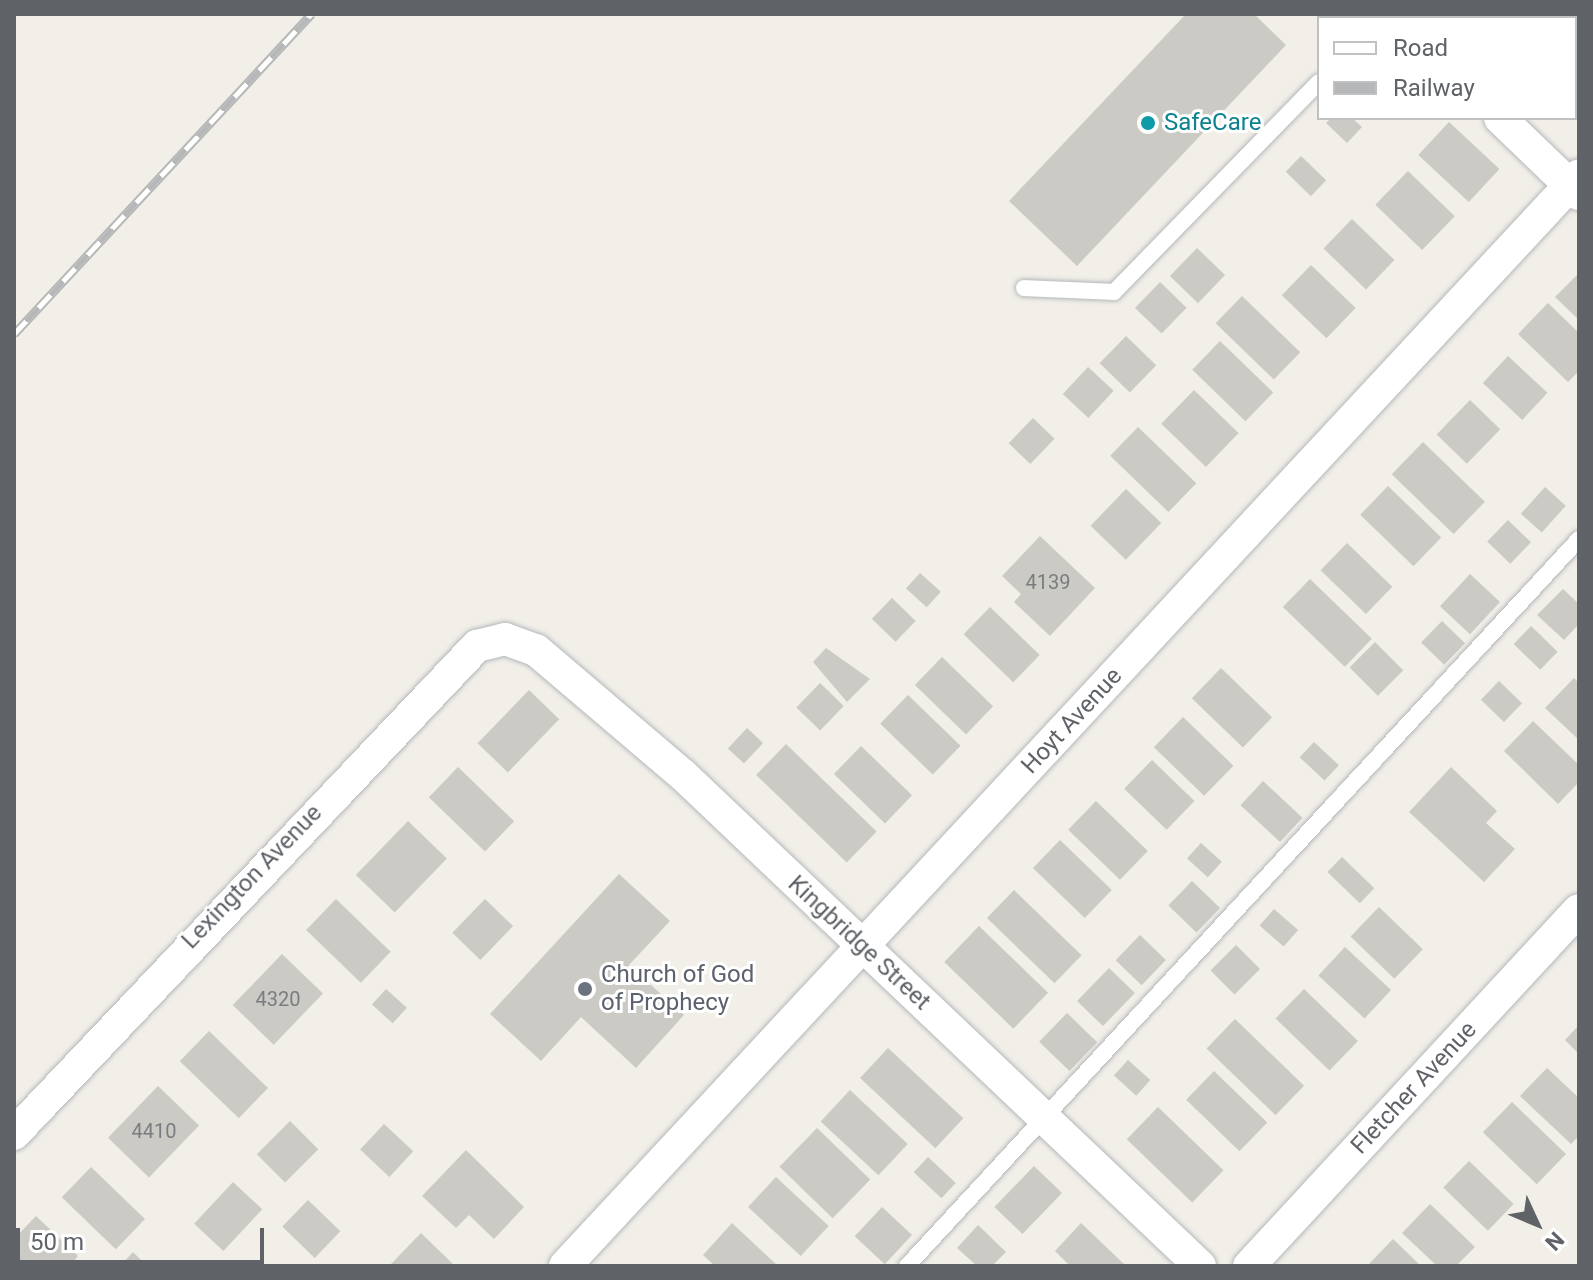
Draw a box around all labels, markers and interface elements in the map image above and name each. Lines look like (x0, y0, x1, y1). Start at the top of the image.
legend (1317, 16, 1577, 120)
text: Road (1393, 34, 1448, 62)
text: Railway (1393, 74, 1475, 102)
place label: SafeCare (1164, 109, 1261, 137)
marker: SafeCare (1139, 114, 1157, 132)
house number: 4139 (1026, 570, 1070, 594)
street label: Hoyt Avenue (1016, 662, 1128, 780)
street label: Lexington Avenue (176, 799, 328, 955)
street label: Kingbridge Street (782, 870, 936, 1016)
place label: Church of God of Prophecy (601, 961, 754, 1017)
marker: Church of God of Prophecy (576, 980, 594, 998)
house number: 4320 (256, 987, 300, 1011)
street label: Fletcher Avenue (1345, 1016, 1483, 1160)
house number: 4410 (132, 1119, 176, 1143)
north arrow (1497, 1184, 1577, 1264)
scale bar (20, 1212, 268, 1262)
text: N (1540, 1227, 1569, 1255)
text: 50 m (30, 1228, 84, 1256)

